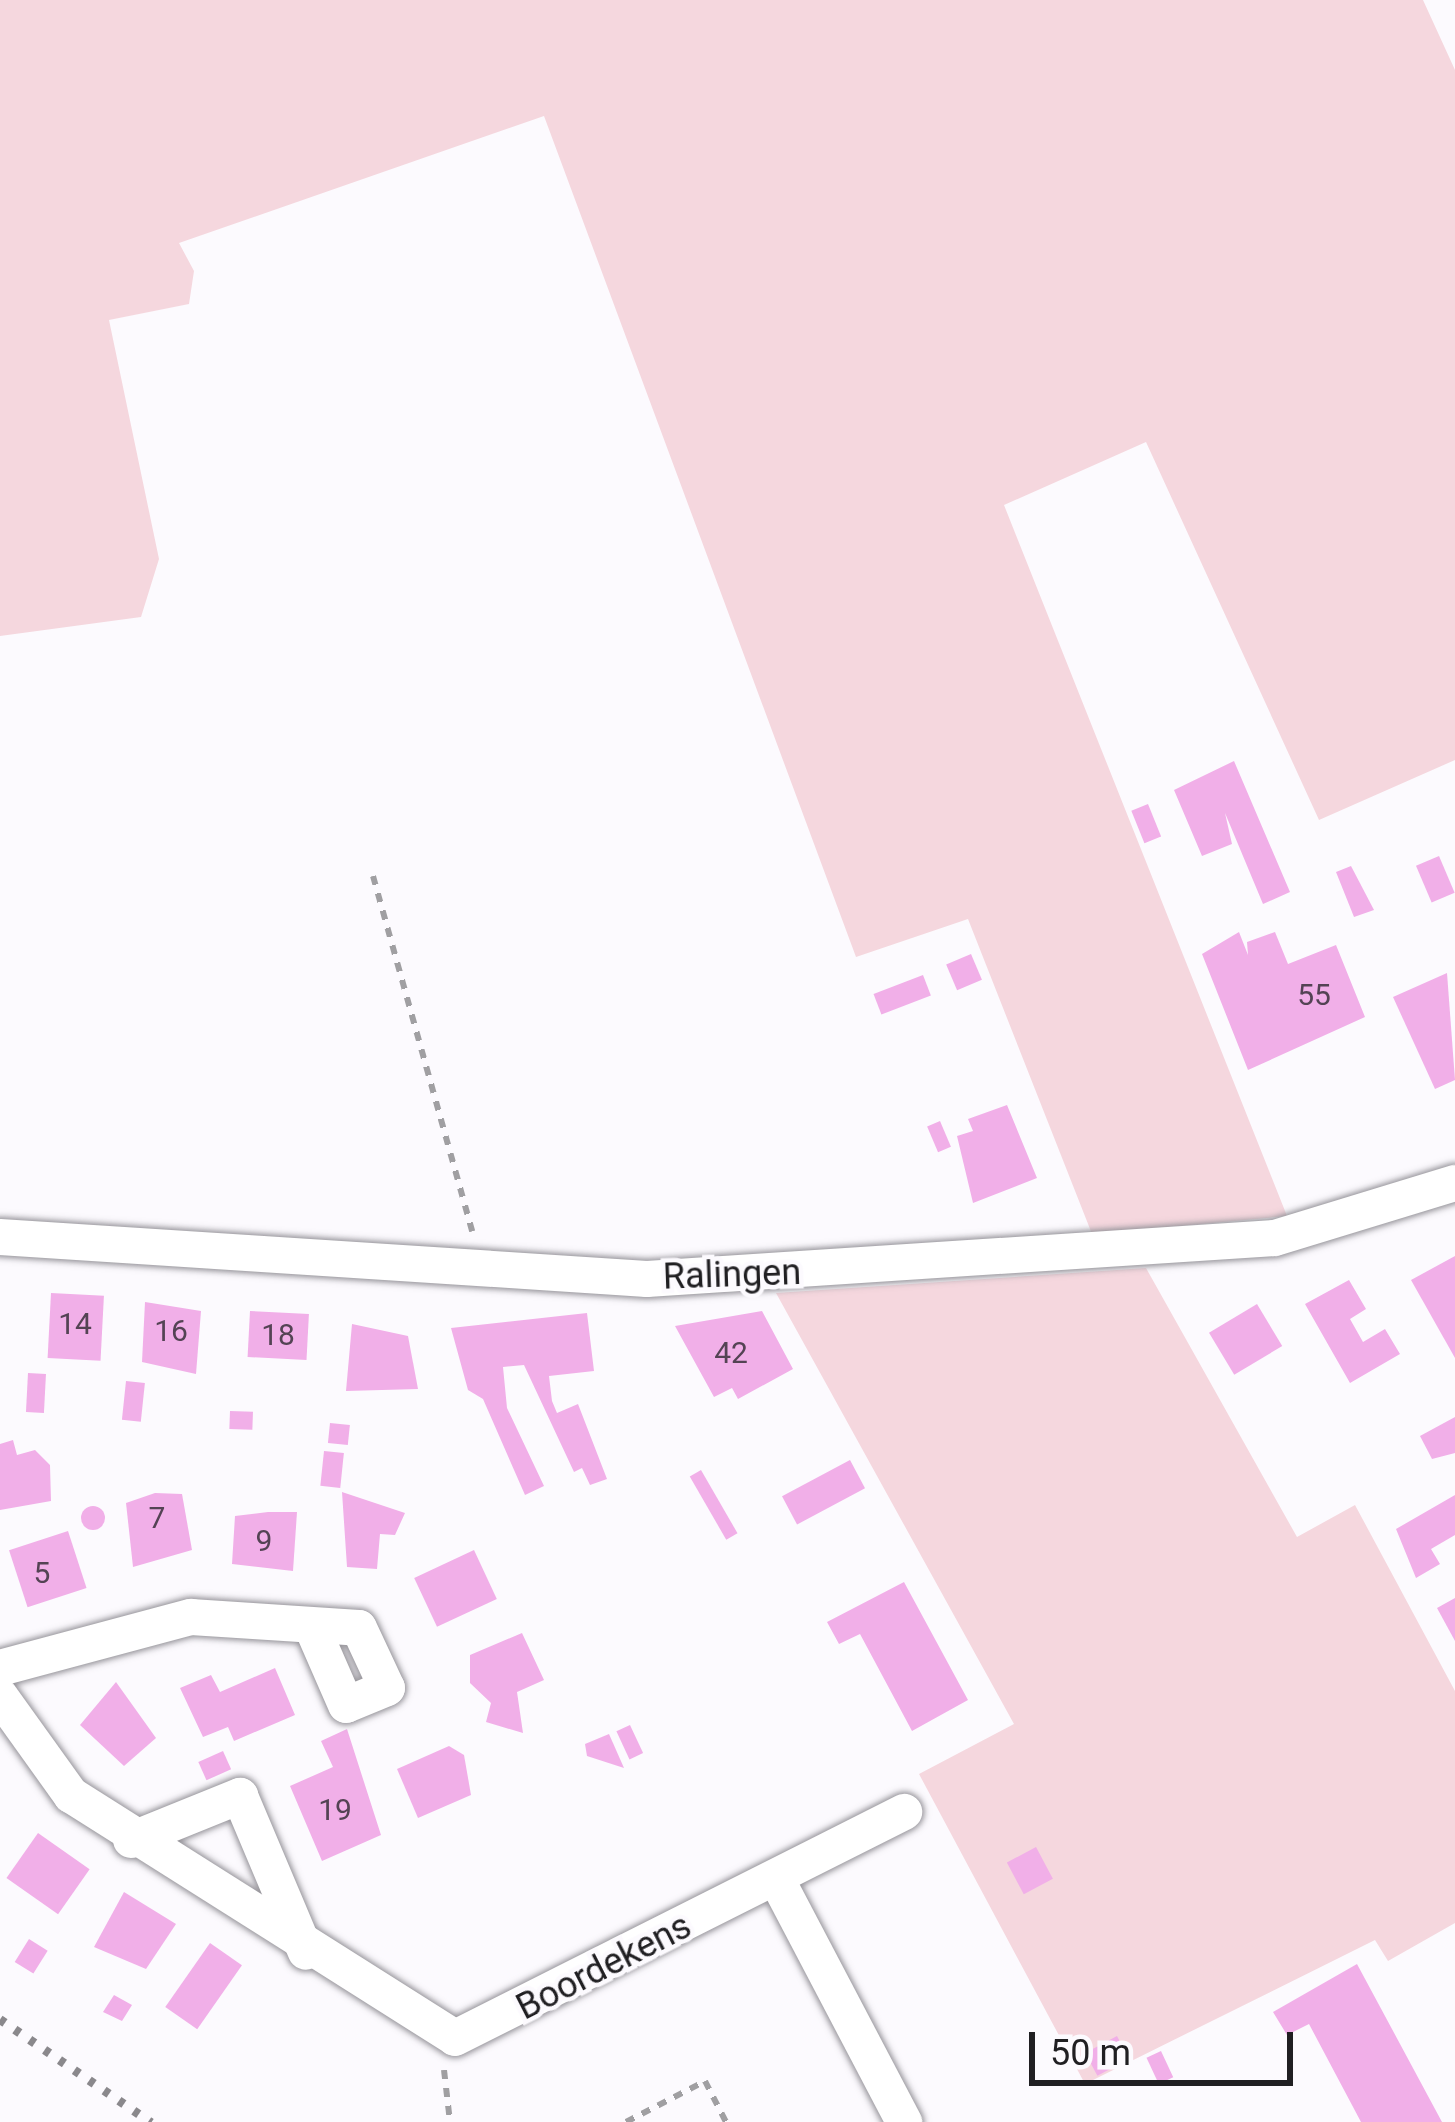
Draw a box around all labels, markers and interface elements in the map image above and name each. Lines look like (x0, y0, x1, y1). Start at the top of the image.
house number: 55 (1297, 977, 1331, 1013)
street label: Ralingen (662, 1251, 802, 1299)
house number: 14 (58, 1306, 92, 1342)
house number: 16 (154, 1313, 188, 1349)
house number: 18 (261, 1317, 295, 1353)
house number: 42 (714, 1335, 748, 1371)
house number: 7 (149, 1500, 165, 1536)
house number: 9 (256, 1523, 272, 1559)
house number: 5 (34, 1555, 50, 1591)
house number: 19 (318, 1792, 352, 1828)
street label: Boordekens (509, 1905, 699, 2029)
scale bar (1035, 2008, 1299, 2082)
text: 50 m (1050, 2032, 1131, 2074)

